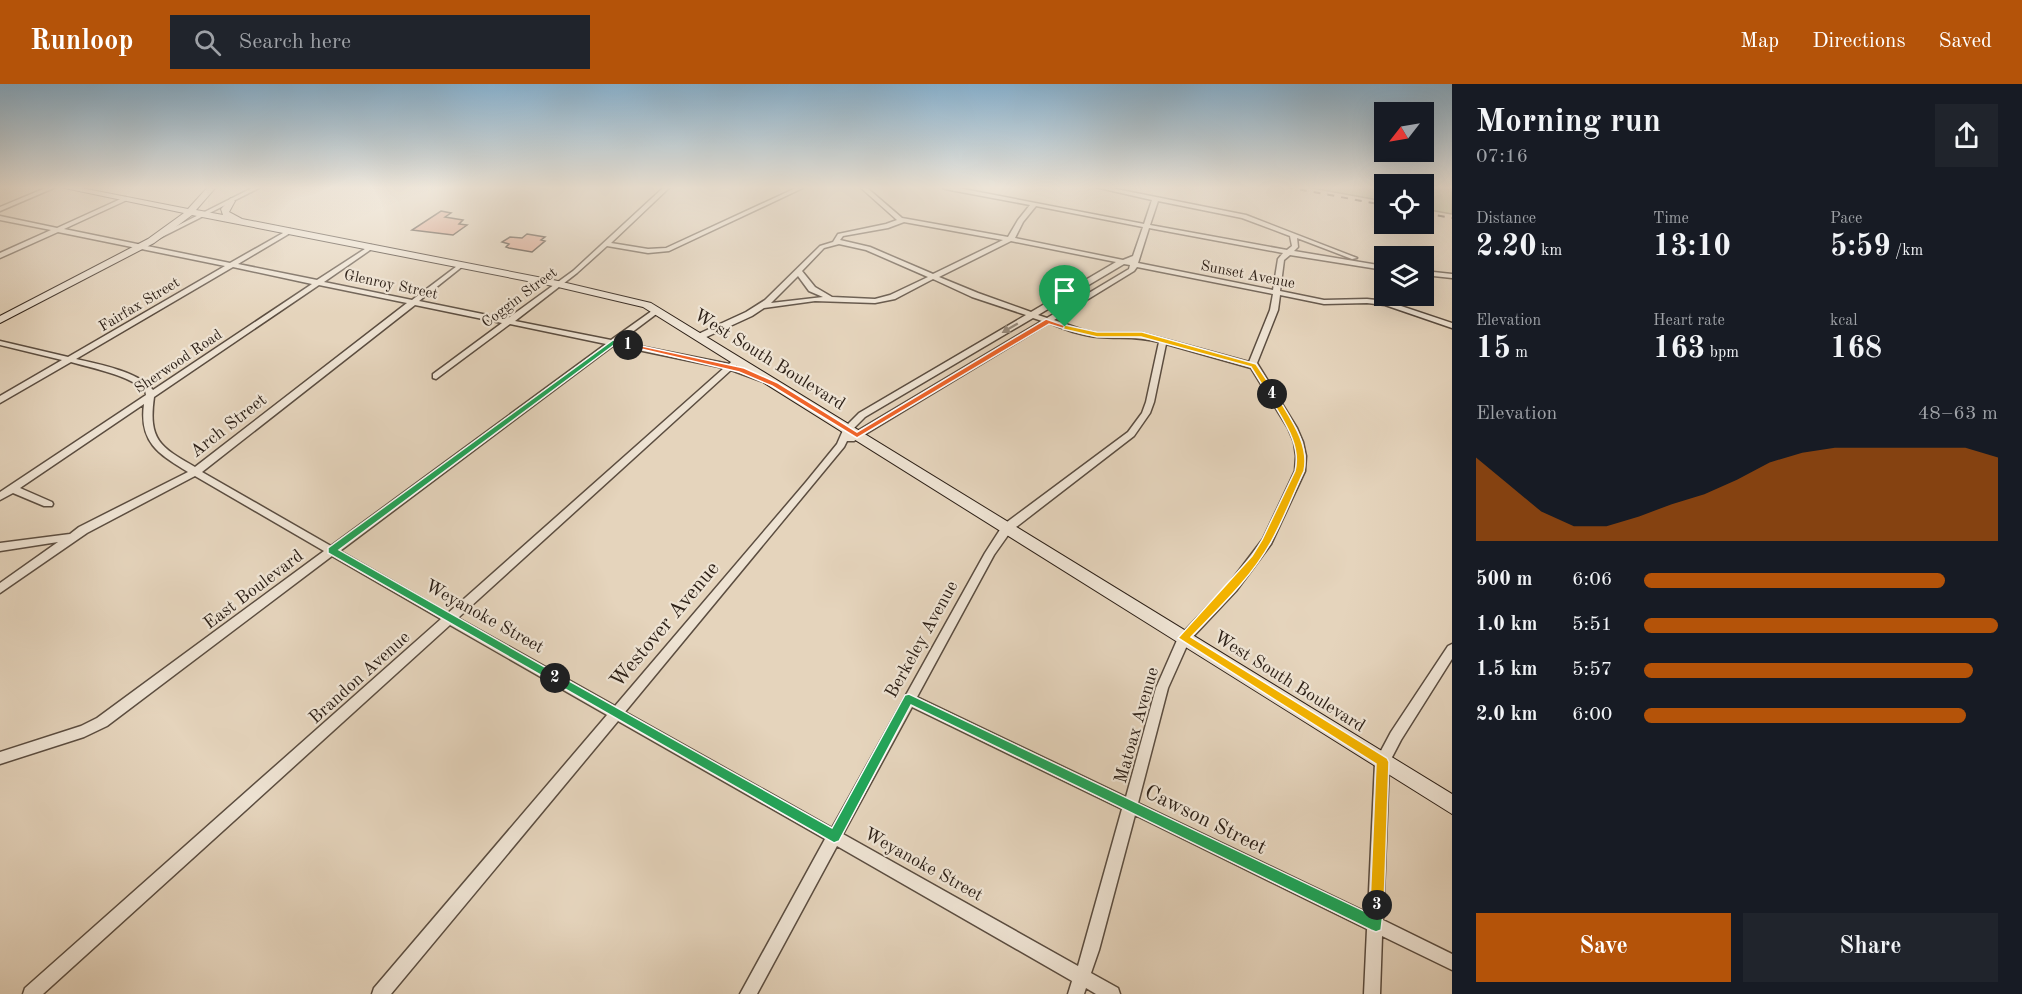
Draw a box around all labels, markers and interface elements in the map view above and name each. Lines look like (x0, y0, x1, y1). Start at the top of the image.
search box (170, 15, 590, 69)
icon: search (191, 26, 224, 59)
text: Runloop (30, 28, 134, 56)
text: Search here (239, 31, 351, 53)
text: Map (1740, 31, 1779, 52)
text: Directions (1812, 31, 1906, 52)
text: Saved (1939, 31, 1992, 52)
north arrow (1374, 102, 1434, 162)
map controls (1374, 102, 1434, 306)
button: share (1935, 104, 1998, 167)
text: Morning run (1476, 106, 1661, 139)
text: 07:16 (1476, 147, 1528, 167)
button: locate (1374, 174, 1434, 234)
text: Distance (1476, 211, 1536, 227)
text: Time (1653, 211, 1689, 227)
text: Pace (1830, 211, 1862, 227)
text: 2.20 (1476, 232, 1537, 262)
text: 13:10 (1653, 232, 1731, 262)
text: 5:59 (1830, 232, 1891, 262)
text: km (1537, 243, 1562, 259)
text: /km (1891, 243, 1923, 259)
button: layers (1374, 246, 1434, 306)
street label: Sunset Avenue (1199, 259, 1296, 292)
street label: Coggin Street (480, 265, 560, 331)
pin (1039, 265, 1090, 327)
street label: Glenroy Street (342, 268, 439, 303)
icon: arrive (1048, 274, 1081, 307)
street label: Fairfax Street (97, 275, 183, 335)
street label: West South Boulevard (691, 306, 848, 414)
text: Elevation (1476, 313, 1541, 329)
text: Heart rate (1653, 313, 1725, 329)
text: kcal (1830, 313, 1858, 329)
one-way arrow (1001, 323, 1018, 333)
street label: Sherwood Road (132, 327, 225, 397)
pin: 1 (613, 330, 643, 360)
text: 15 (1476, 334, 1511, 364)
text: 163 (1653, 334, 1705, 364)
text: 168 (1830, 334, 1882, 364)
text: 1 (623, 337, 633, 353)
text: m (1511, 345, 1528, 361)
text: bpm (1705, 345, 1739, 361)
pin: 4 (1257, 379, 1287, 409)
text: 4 (1267, 386, 1277, 402)
street label: Arch Street (187, 391, 270, 461)
text: Elevation (1476, 404, 1557, 424)
text: 48–63 m (1918, 404, 1998, 424)
street label: East Boulevard (201, 547, 307, 633)
street label: Westover Avenue (607, 558, 724, 692)
text: 500 m (1476, 570, 1532, 590)
text: 6:06 (1572, 570, 1612, 590)
street label: Weyanoke Street (422, 577, 547, 657)
street label: Berkeley Avenue (882, 578, 961, 701)
text: 1.0 km (1476, 615, 1538, 635)
text: 5:51 (1572, 615, 1612, 635)
street label: Brandon Avenue (306, 628, 414, 727)
street label: West South Boulevard (1211, 628, 1368, 736)
text: 1.5 km (1476, 660, 1538, 680)
text: 5:57 (1572, 660, 1612, 680)
pin: 2 (540, 663, 570, 693)
street label: Matoax Avenue (1112, 665, 1162, 785)
text: 2 (550, 670, 560, 686)
text: 2.0 km (1476, 705, 1538, 725)
text: 6:00 (1572, 705, 1612, 725)
street label: Cawson Street (1141, 782, 1270, 859)
street label: Weyanoke Street (861, 825, 986, 905)
pin: 3 (1362, 890, 1392, 920)
text: 3 (1372, 897, 1382, 913)
button: Save (1476, 913, 1731, 982)
button: Share (1743, 913, 1998, 982)

